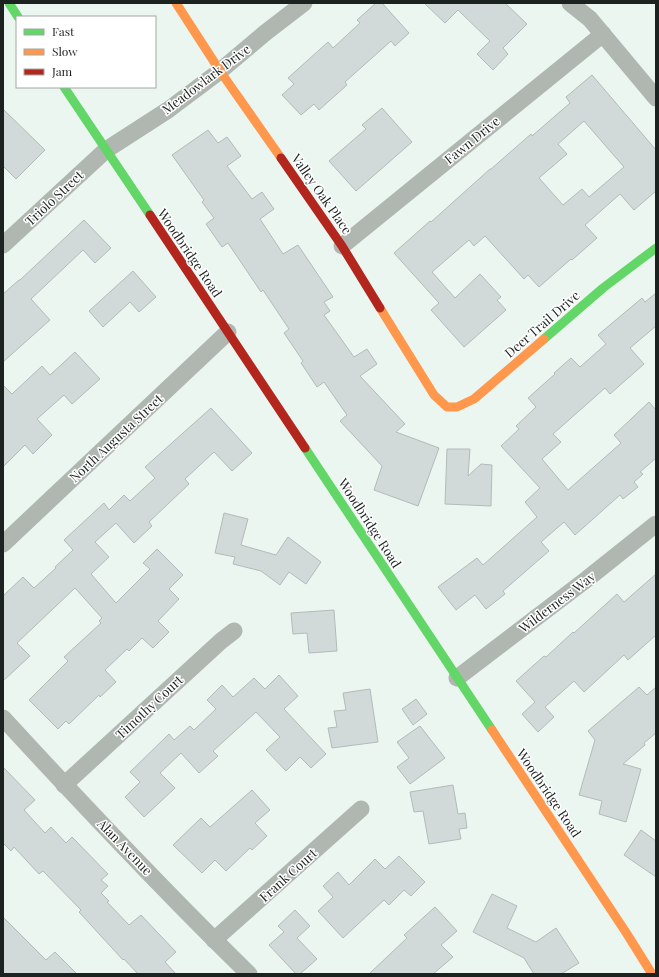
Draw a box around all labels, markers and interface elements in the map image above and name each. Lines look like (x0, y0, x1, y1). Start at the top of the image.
legend (16, 16, 156, 88)
text: Fast (52, 23, 75, 39)
street label: Meadowlark Drive (158, 40, 254, 117)
text: Slow (52, 43, 78, 59)
text: Jam (51, 63, 73, 79)
street label: Fawn Drive (441, 112, 503, 167)
street label: Valley Oak Place (288, 150, 357, 237)
street label: Triolo Street (21, 166, 87, 229)
street label: Woodbridge Road (154, 204, 227, 301)
street label: Deer Trail Drive (501, 286, 583, 361)
street label: North Augusta Street (65, 390, 166, 485)
street label: Woodbridge Road (335, 474, 406, 571)
street label: Wilderness Way (514, 567, 599, 637)
street label: Timothy Court (111, 671, 186, 742)
street label: Woodbridge Road (513, 744, 586, 841)
street label: Alan Avenue (94, 814, 157, 879)
street label: Frank Court (255, 844, 320, 905)

